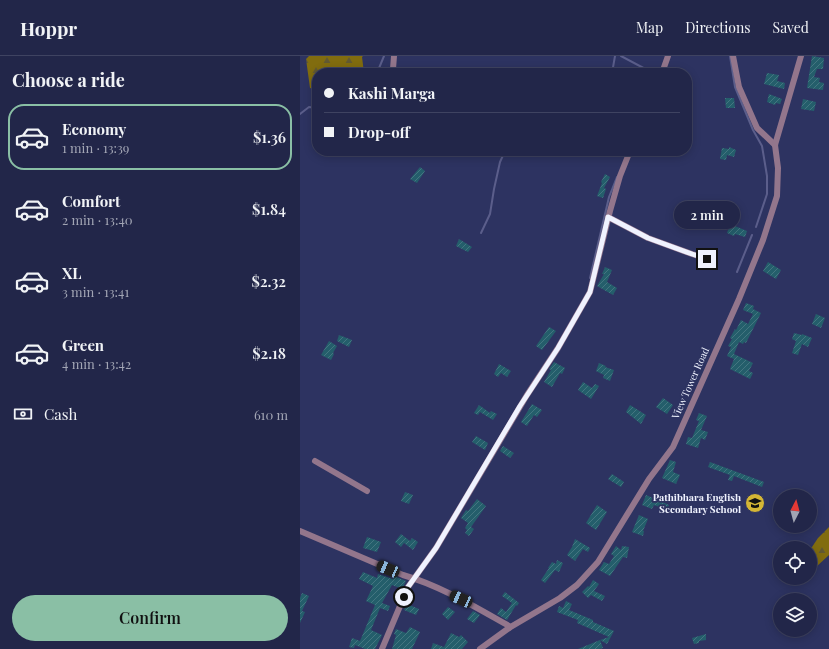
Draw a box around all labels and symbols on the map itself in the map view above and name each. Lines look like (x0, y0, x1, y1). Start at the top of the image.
callout: 2 min (674, 201, 740, 229)
route end (698, 250, 716, 268)
street label: View Tower Road (668, 345, 712, 422)
north arrow (773, 489, 817, 533)
place label: Pathibhara English Secondary School (653, 490, 741, 516)
school or university icon: Pathibhara English Secondary School (744, 492, 766, 514)
car (375, 559, 401, 579)
route start (395, 588, 413, 606)
car (448, 589, 474, 609)

